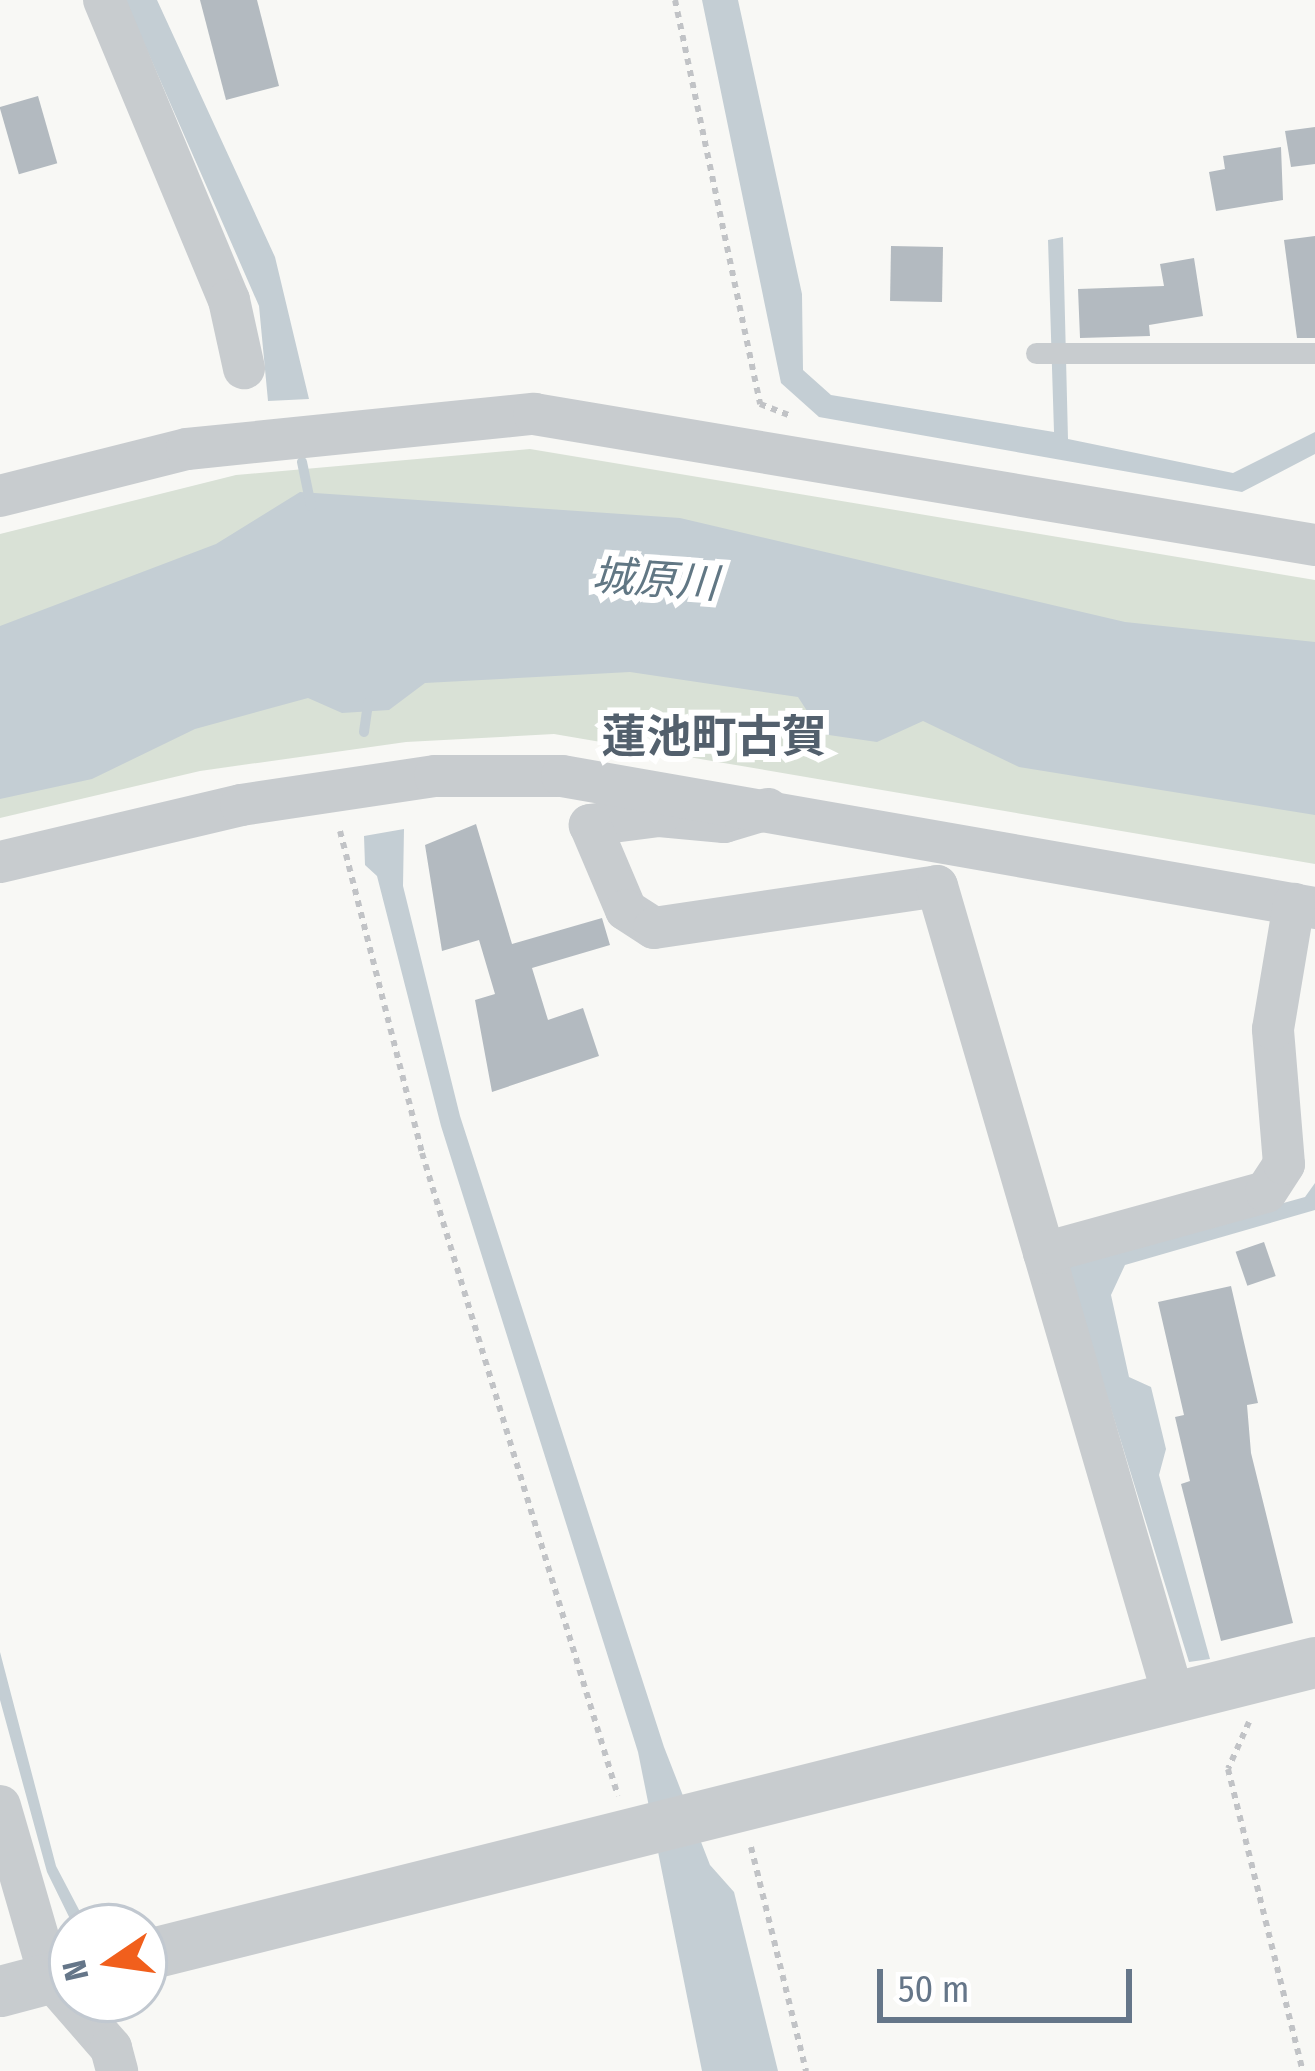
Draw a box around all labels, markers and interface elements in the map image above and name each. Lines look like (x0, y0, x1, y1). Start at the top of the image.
water label: 城原川 (590, 550, 720, 610)
district label: 蓮池町古賀 (602, 711, 826, 765)
north arrow (48, 1903, 168, 2023)
scale bar (883, 1945, 1138, 2019)
text: N (54, 1956, 98, 1985)
text: 50 m (898, 1968, 969, 2012)

